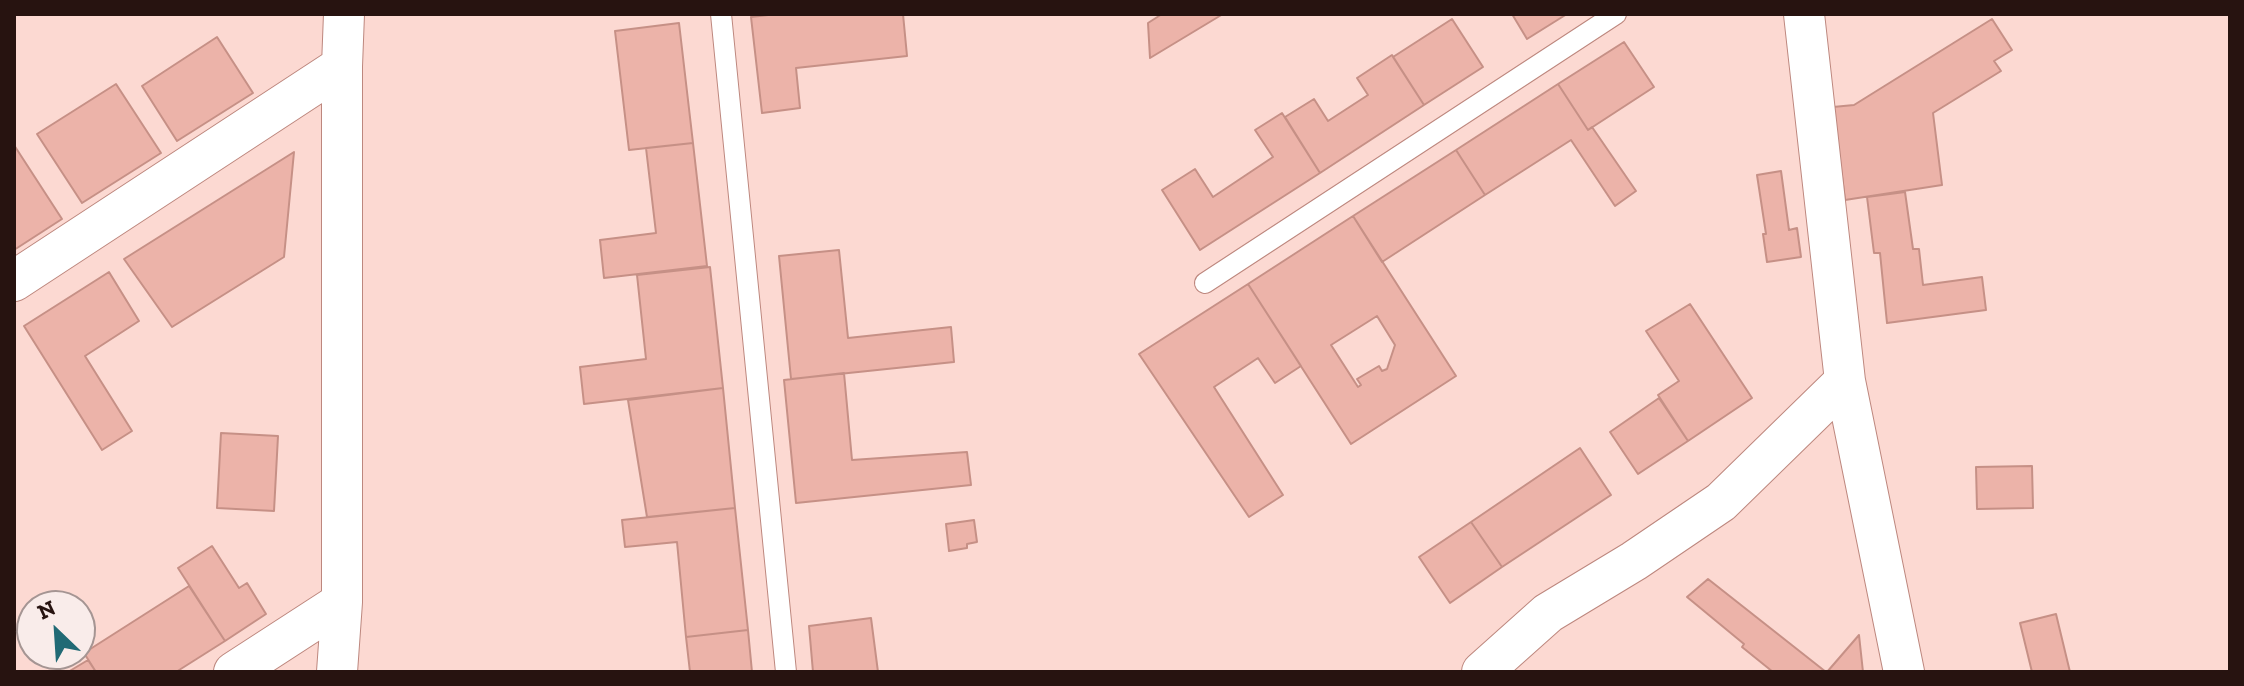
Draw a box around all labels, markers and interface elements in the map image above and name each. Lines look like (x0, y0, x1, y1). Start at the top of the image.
north arrow (16, 590, 96, 670)
text: N (33, 594, 60, 625)

